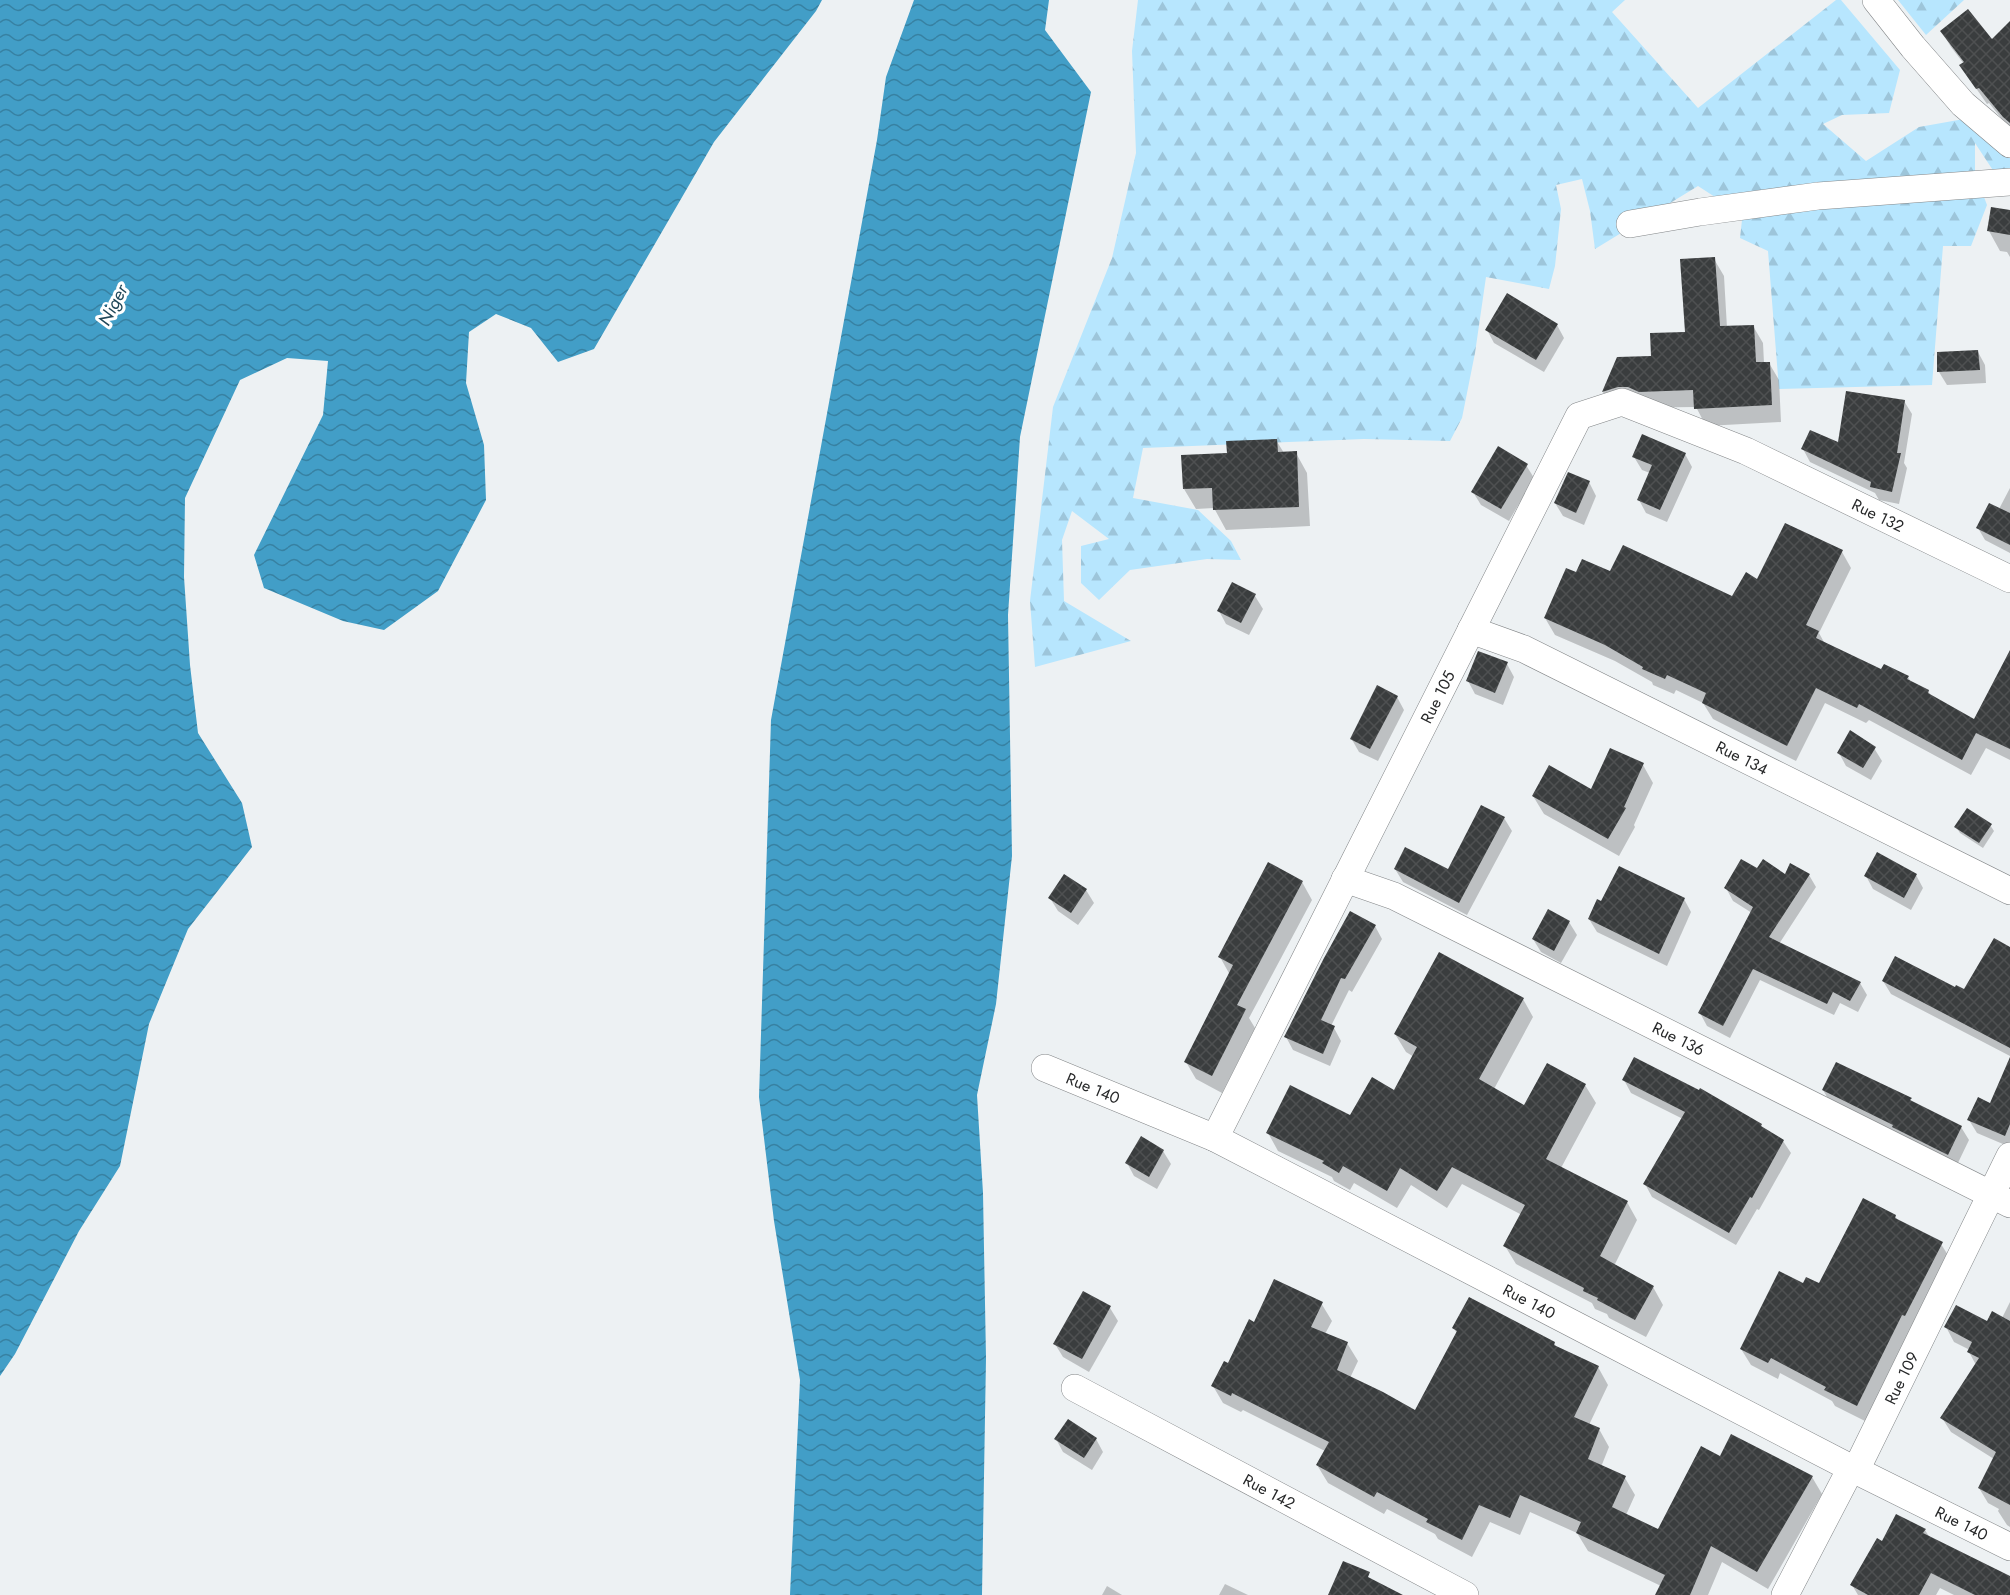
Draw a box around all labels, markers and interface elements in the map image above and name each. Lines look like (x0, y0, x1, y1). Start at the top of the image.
water label: Niger (92, 279, 135, 330)
street label: Rue 132 (1848, 493, 1908, 538)
street label: Rue 105 (1415, 667, 1461, 727)
street label: Rue 134 (1712, 735, 1772, 781)
street label: Rue 136 (1648, 1016, 1708, 1061)
street label: Rue 140 (1062, 1067, 1123, 1110)
street label: Rue 140 (1499, 1278, 1560, 1325)
street label: Rue 109 (1879, 1348, 1924, 1408)
street label: Rue 142 (1239, 1468, 1299, 1515)
street label: Rue 140 (1931, 1501, 1992, 1546)

